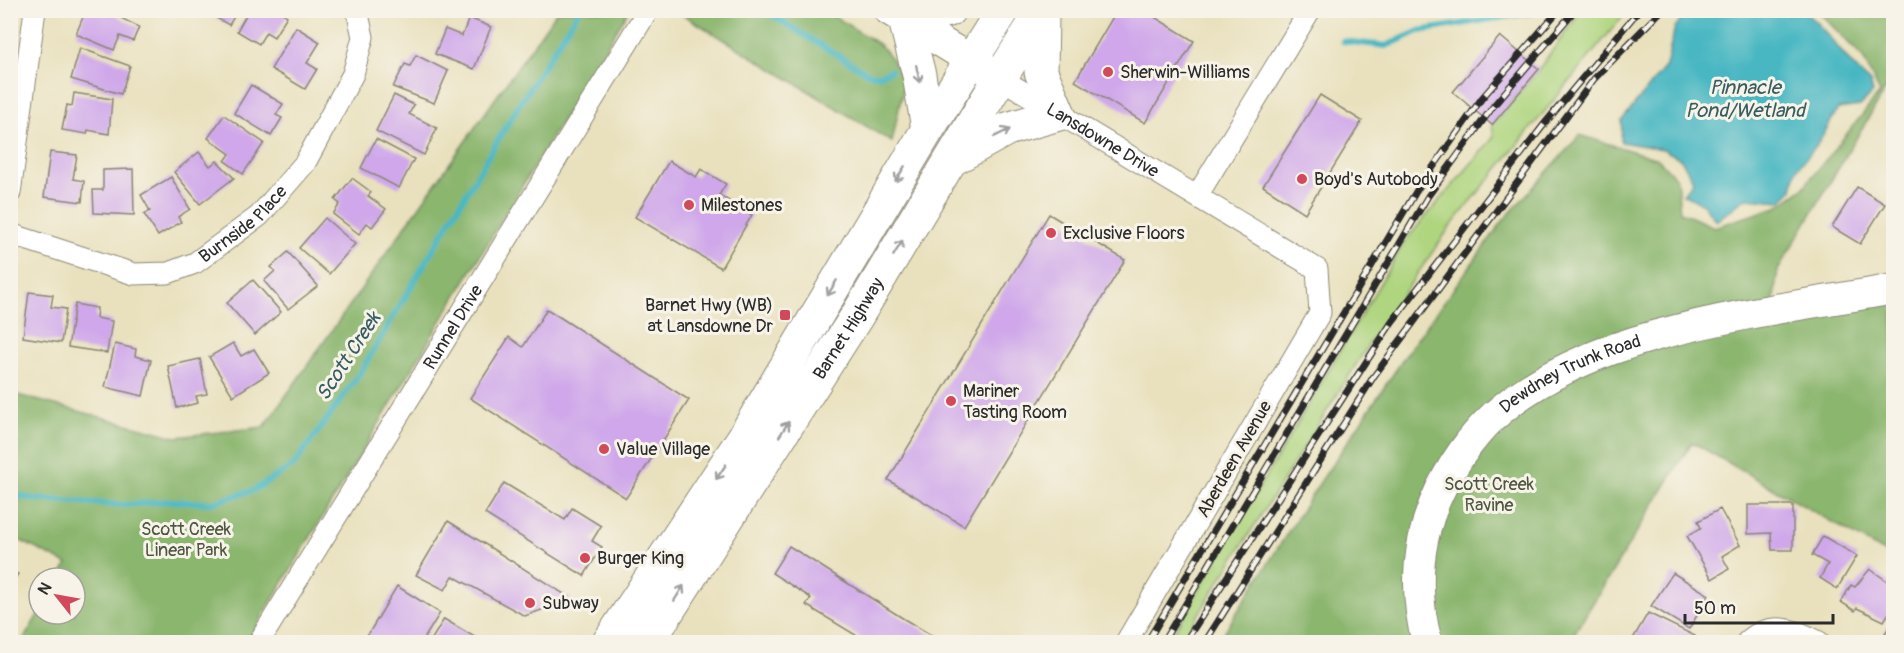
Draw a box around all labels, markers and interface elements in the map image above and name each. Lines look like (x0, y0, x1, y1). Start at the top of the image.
place label: Sherwin-Williams (1120, 61, 1250, 84)
one-way arrow (913, 64, 925, 83)
marker: Sherwin-Williams (1101, 65, 1115, 79)
water label: Pinnacle Pond/Wetland (1685, 75, 1807, 123)
street label: Lansdowne Drive (1042, 98, 1163, 183)
one-way arrow (992, 126, 1010, 138)
one-way arrow (894, 165, 906, 182)
place label: Boyd's Autobody (1314, 168, 1438, 191)
marker: Boyd's Autobody (1295, 172, 1309, 186)
street label: Burnside Place (194, 181, 292, 268)
place label: Milestones (701, 194, 782, 217)
marker: Milestones (682, 198, 696, 212)
place label: Exclusive Floors (1063, 222, 1185, 245)
marker: Exclusive Floors (1044, 226, 1058, 240)
one-way arrow (892, 240, 904, 257)
street label: Barnet Highway (808, 274, 889, 384)
one-way arrow (826, 279, 838, 296)
street label: Runnel Drive (419, 280, 488, 374)
place label: Barnet Hwy (WB) at Lansdowne Dr (645, 294, 774, 338)
water label: Scott Creek (311, 306, 387, 405)
marker: Barnet Hwy (WB) at Lansdowne Dr (778, 308, 792, 322)
street label: Dewdney Trunk Road (1495, 330, 1644, 419)
place label: Mariner Tasting Room (963, 380, 1067, 424)
marker: Mariner Tasting Room (944, 394, 958, 408)
street label: Aberdeen Avenue (1192, 397, 1277, 522)
one-way arrow (778, 421, 790, 437)
place label: Value Village (616, 438, 710, 461)
marker: Value Village (597, 442, 611, 456)
one-way arrow (715, 463, 727, 480)
park label: Scott Creek Ravine (1444, 473, 1535, 517)
park label: Scott Creek Linear Park (141, 518, 232, 562)
place label: Burger King (597, 547, 684, 570)
marker: Burger King (578, 551, 592, 565)
north arrow (27, 566, 87, 626)
text: N (34, 579, 56, 599)
one-way arrow (673, 585, 685, 602)
scale bar (1685, 587, 1834, 625)
place label: Subway (542, 592, 599, 615)
marker: Subway (523, 596, 537, 610)
text: 50 m (1694, 597, 1736, 620)

